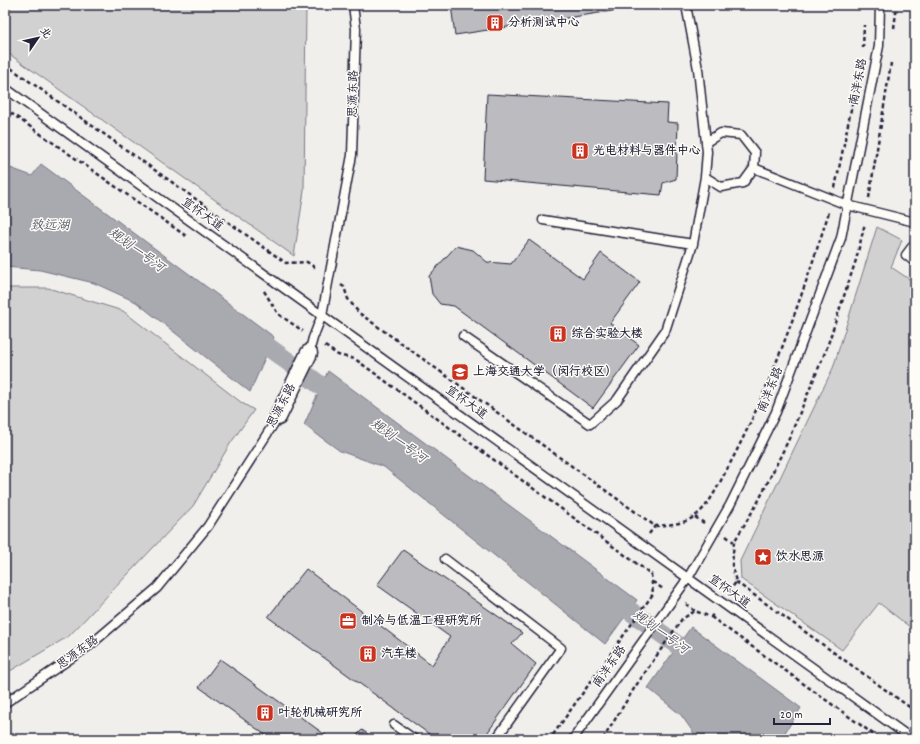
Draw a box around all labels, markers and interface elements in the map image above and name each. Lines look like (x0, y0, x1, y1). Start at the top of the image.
building icon: 分析测试中心 (485, 13, 505, 33)
place label: 分析测试中心 (508, 15, 580, 32)
north arrow (18, 18, 58, 58)
text: 北 (35, 24, 54, 43)
street label: 南洋东路 (846, 57, 872, 107)
street label: 思源东路 (345, 70, 363, 118)
building icon: 光电材料与器件中心 (570, 141, 590, 161)
place label: 光电材料与器件中心 (593, 143, 701, 160)
street label: 宣怀大道 (178, 194, 226, 236)
water label: 致远湖 (30, 217, 71, 236)
water label: 规划一号河 (104, 224, 169, 279)
building icon: 综合实验大楼 (548, 324, 568, 344)
place label: 综合实验大楼 (571, 326, 643, 343)
school or university icon: 上海交通大学（闵行校区） (450, 362, 470, 382)
place label: 上海交通大学（闵行校区） (473, 364, 617, 381)
street label: 南洋东路 (754, 365, 788, 415)
street label: 思源东路 (263, 381, 301, 431)
street label: 宣怀大道 (442, 382, 490, 424)
water label: 规划一号河 (366, 415, 431, 470)
place icon: 饮水思源 (753, 547, 773, 567)
place label: 饮水思源 (776, 549, 824, 566)
street label: 宣怀大道 (705, 571, 753, 613)
water label: 规划一号河 (628, 606, 693, 661)
office icon: 制冷与低温工程研究所 (338, 611, 358, 631)
place label: 制冷与低温工程研究所 (361, 613, 482, 630)
street label: 思源东路 (54, 632, 102, 674)
street label: 南洋东路 (589, 642, 631, 692)
building icon: 汽车楼 (358, 644, 378, 664)
place label: 汽车楼 (381, 646, 417, 663)
scale bar (774, 700, 830, 726)
building icon: 叶轮机械研究所 (255, 703, 275, 723)
place label: 叶轮机械研究所 (278, 705, 363, 722)
text: 20 m (780, 707, 803, 724)

